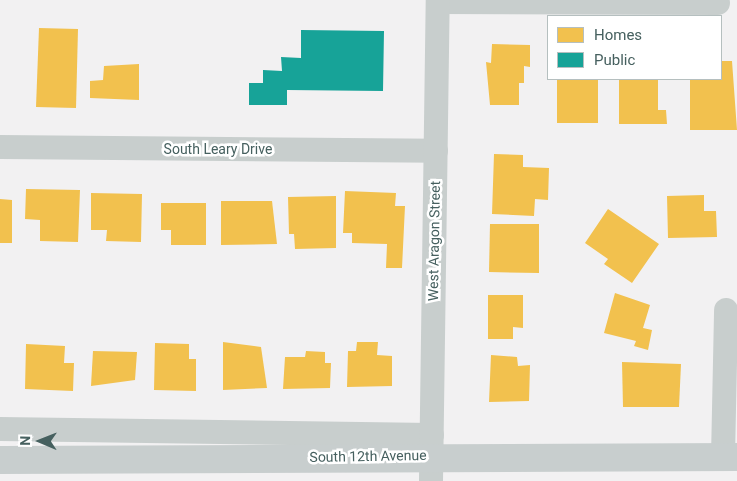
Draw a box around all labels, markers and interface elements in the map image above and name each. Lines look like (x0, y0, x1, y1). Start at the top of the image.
legend (547, 15, 722, 80)
text: Homes (594, 26, 642, 44)
text: Public (594, 51, 635, 69)
street label: South Leary Drive (164, 141, 272, 157)
street label: West Aragon Street (425, 181, 443, 301)
north arrow (15, 416, 65, 466)
text: N (17, 436, 33, 446)
street label: South 12th Avenue (309, 447, 427, 465)

